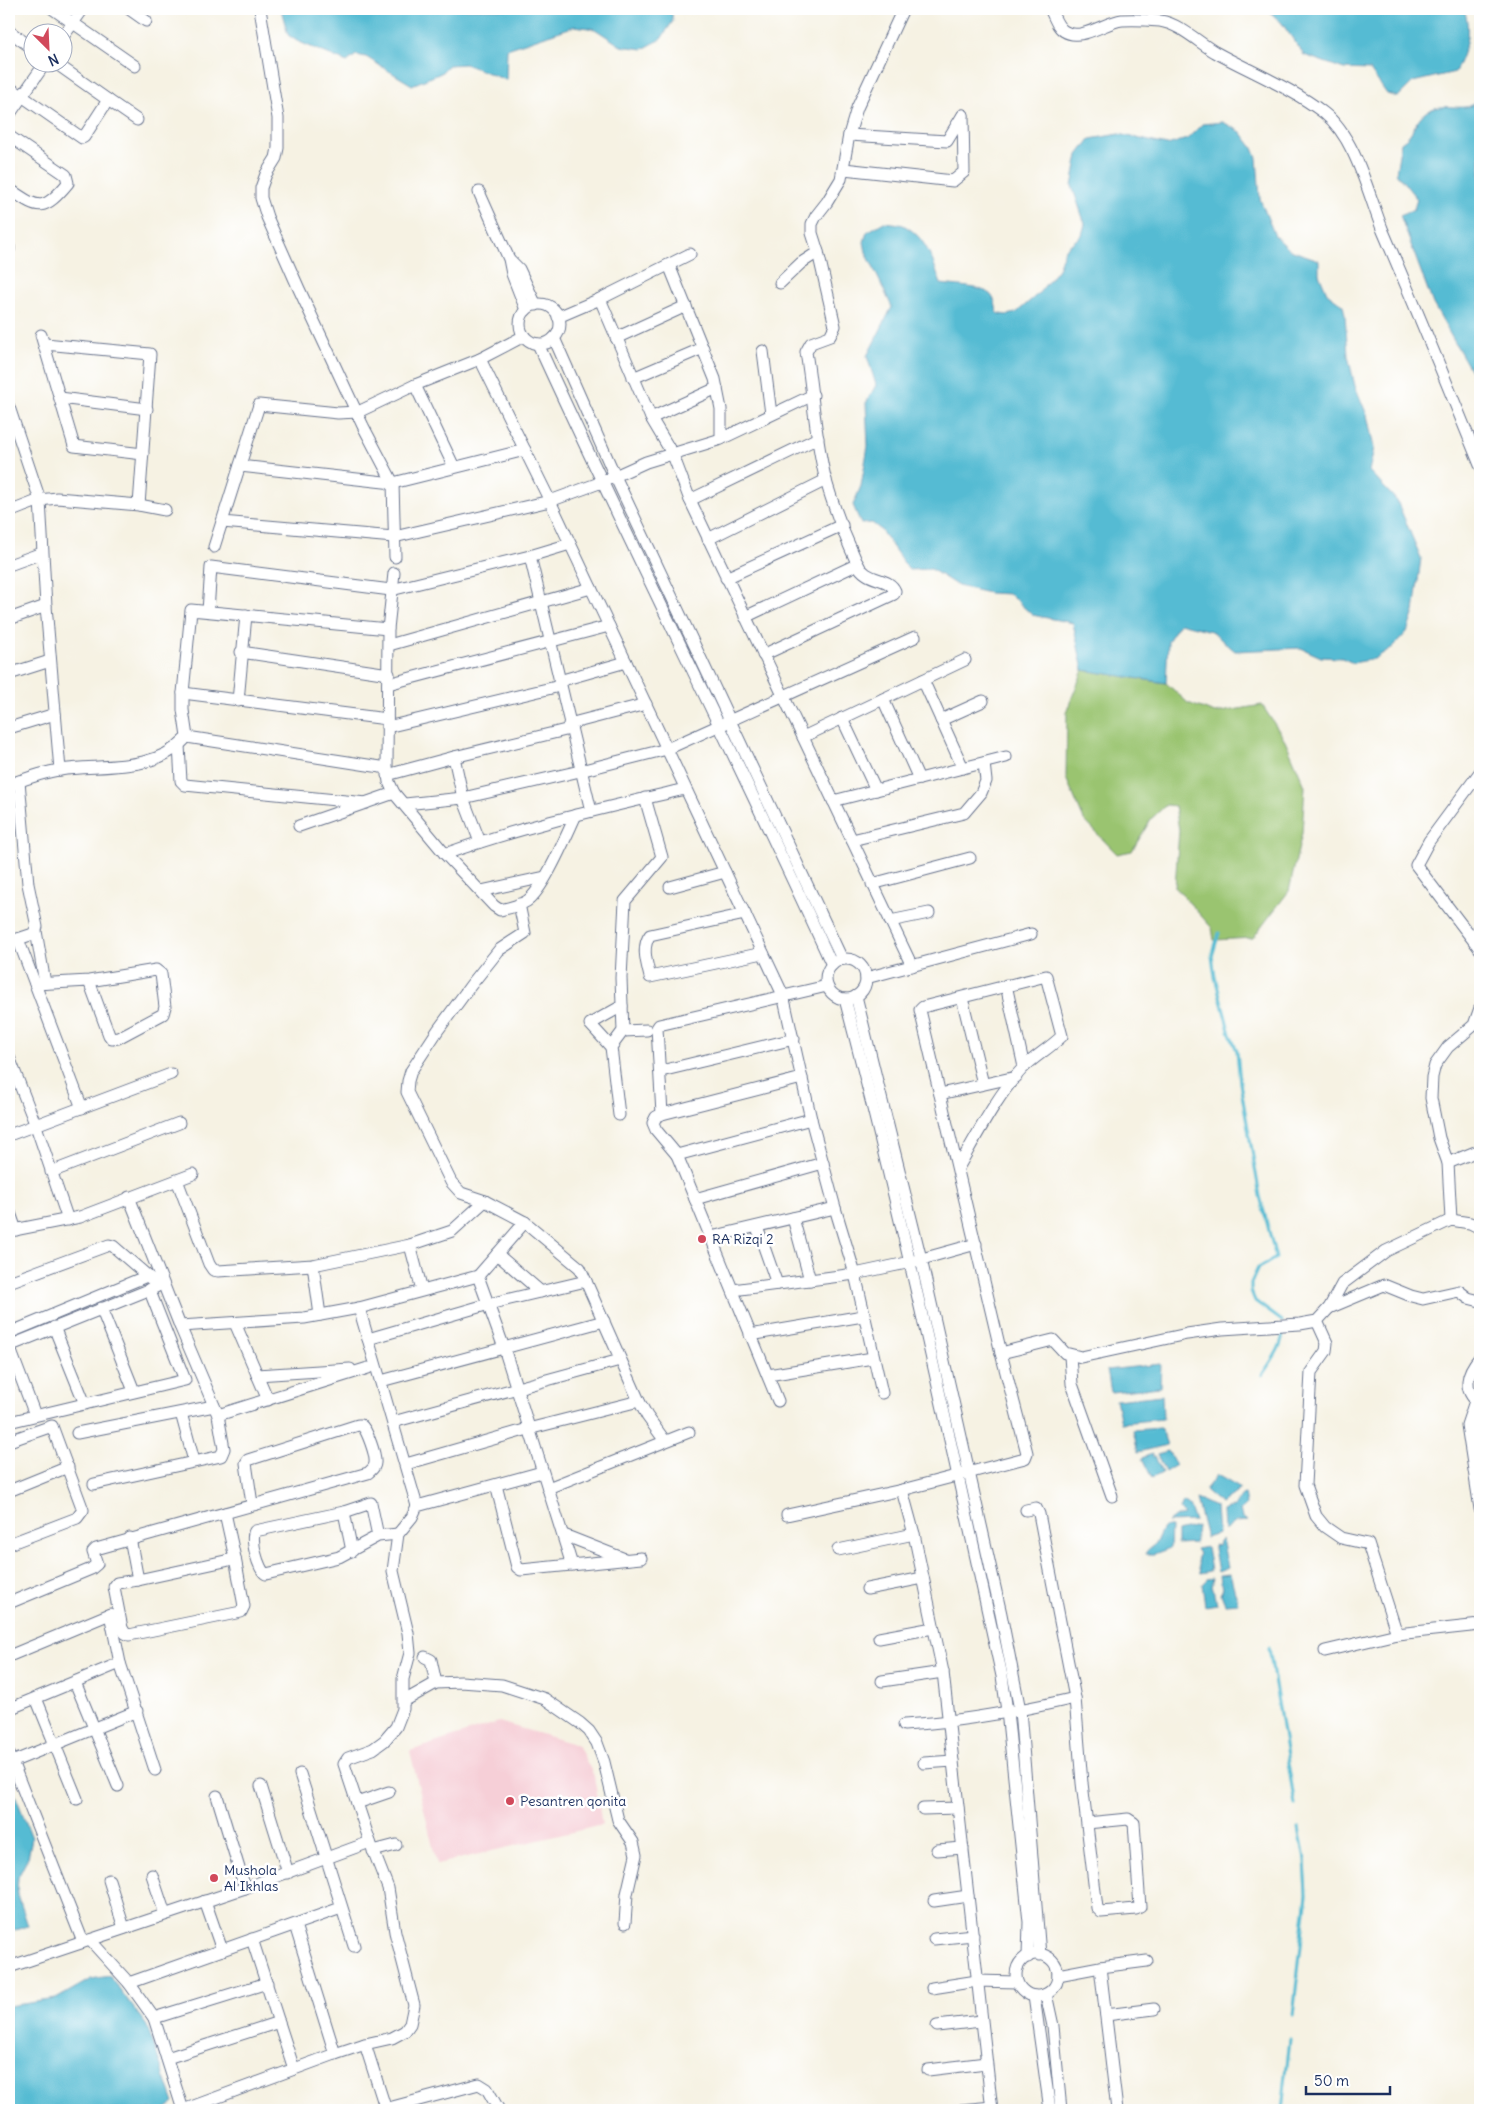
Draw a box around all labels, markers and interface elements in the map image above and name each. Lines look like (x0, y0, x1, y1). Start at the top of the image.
north arrow (22, 22, 72, 72)
text: N (45, 50, 61, 70)
place label: RA Rizqi 2 (712, 1230, 774, 1248)
marker: RA Rizqi 2 (696, 1233, 708, 1245)
place label: Pesantren qonita (520, 1792, 626, 1810)
marker: Pesantren qonita (504, 1795, 516, 1807)
place label: Mushola Al Ikhlas (224, 1861, 278, 1895)
marker: Mushola Al Ikhlas (208, 1872, 220, 1884)
scale bar (1306, 2064, 1390, 2096)
text: 50 m (1314, 2071, 1349, 2090)

